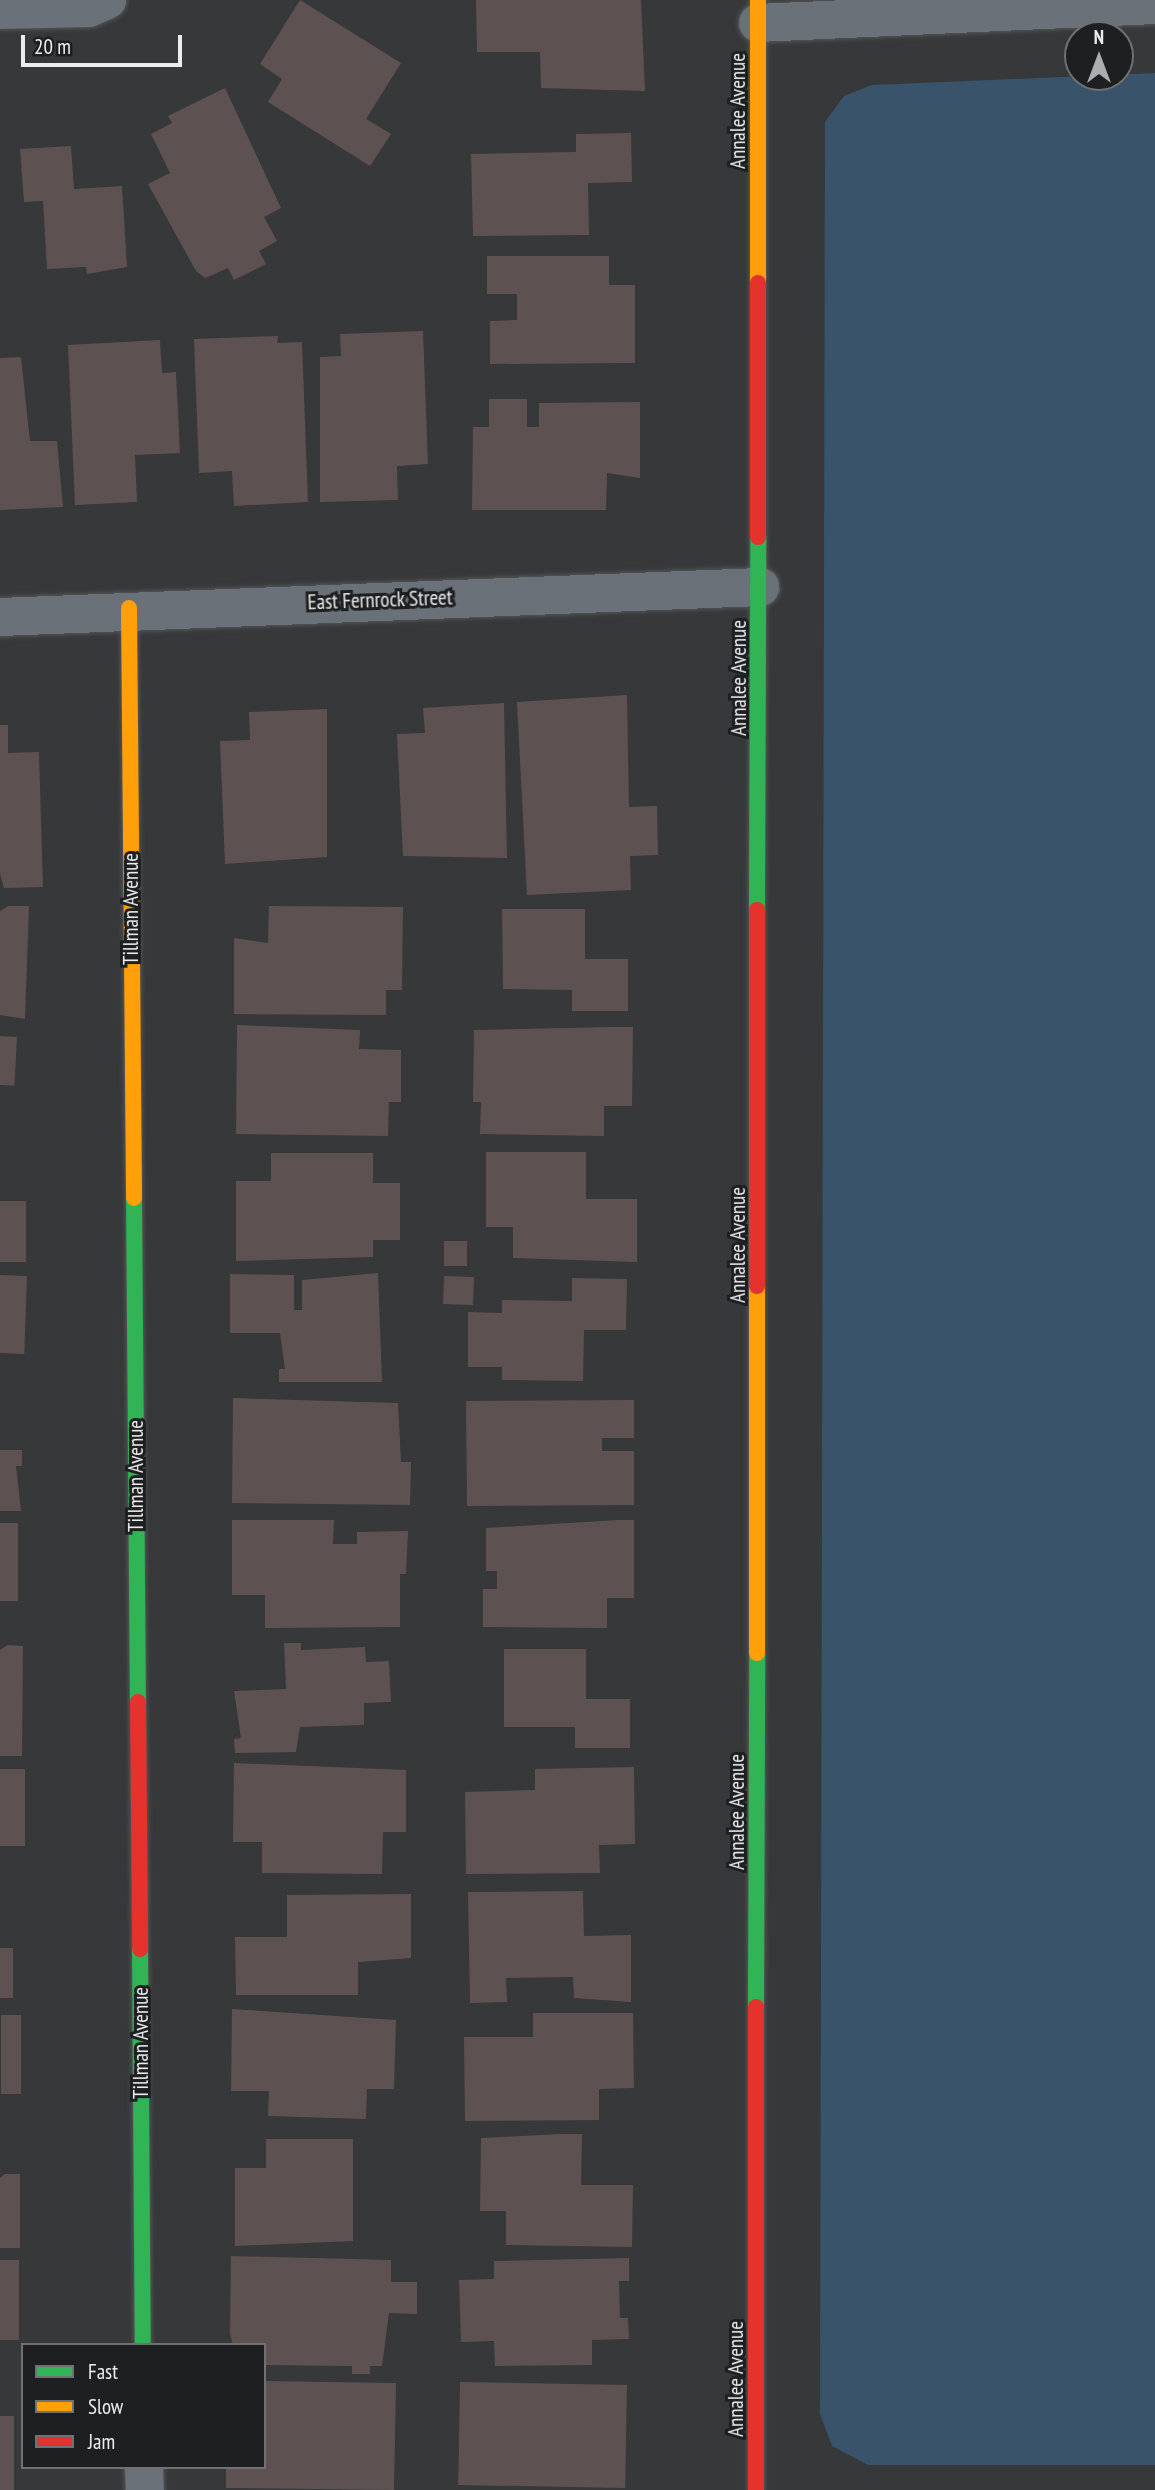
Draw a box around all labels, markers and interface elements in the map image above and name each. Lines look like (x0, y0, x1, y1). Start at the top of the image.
scale bar (24, 21, 186, 65)
north arrow (1064, 21, 1134, 91)
text: N (1094, 25, 1104, 49)
text: 20 m (34, 33, 71, 60)
street label: Annalee Avenue (725, 53, 751, 169)
street label: East Fernrock Street (307, 585, 453, 615)
street label: Annalee Avenue (726, 620, 752, 736)
street label: Tillman Avenue (118, 853, 144, 965)
street label: Annalee Avenue (725, 1187, 751, 1303)
street label: Tillman Avenue (123, 1420, 149, 1532)
street label: Annalee Avenue (724, 1754, 750, 1870)
street label: Tillman Avenue (128, 1987, 154, 2099)
street label: Annalee Avenue (723, 2321, 749, 2437)
legend (21, 2343, 266, 2469)
text: Fast (88, 2358, 118, 2385)
text: Slow (88, 2393, 123, 2420)
text: Jam (88, 2428, 115, 2455)

